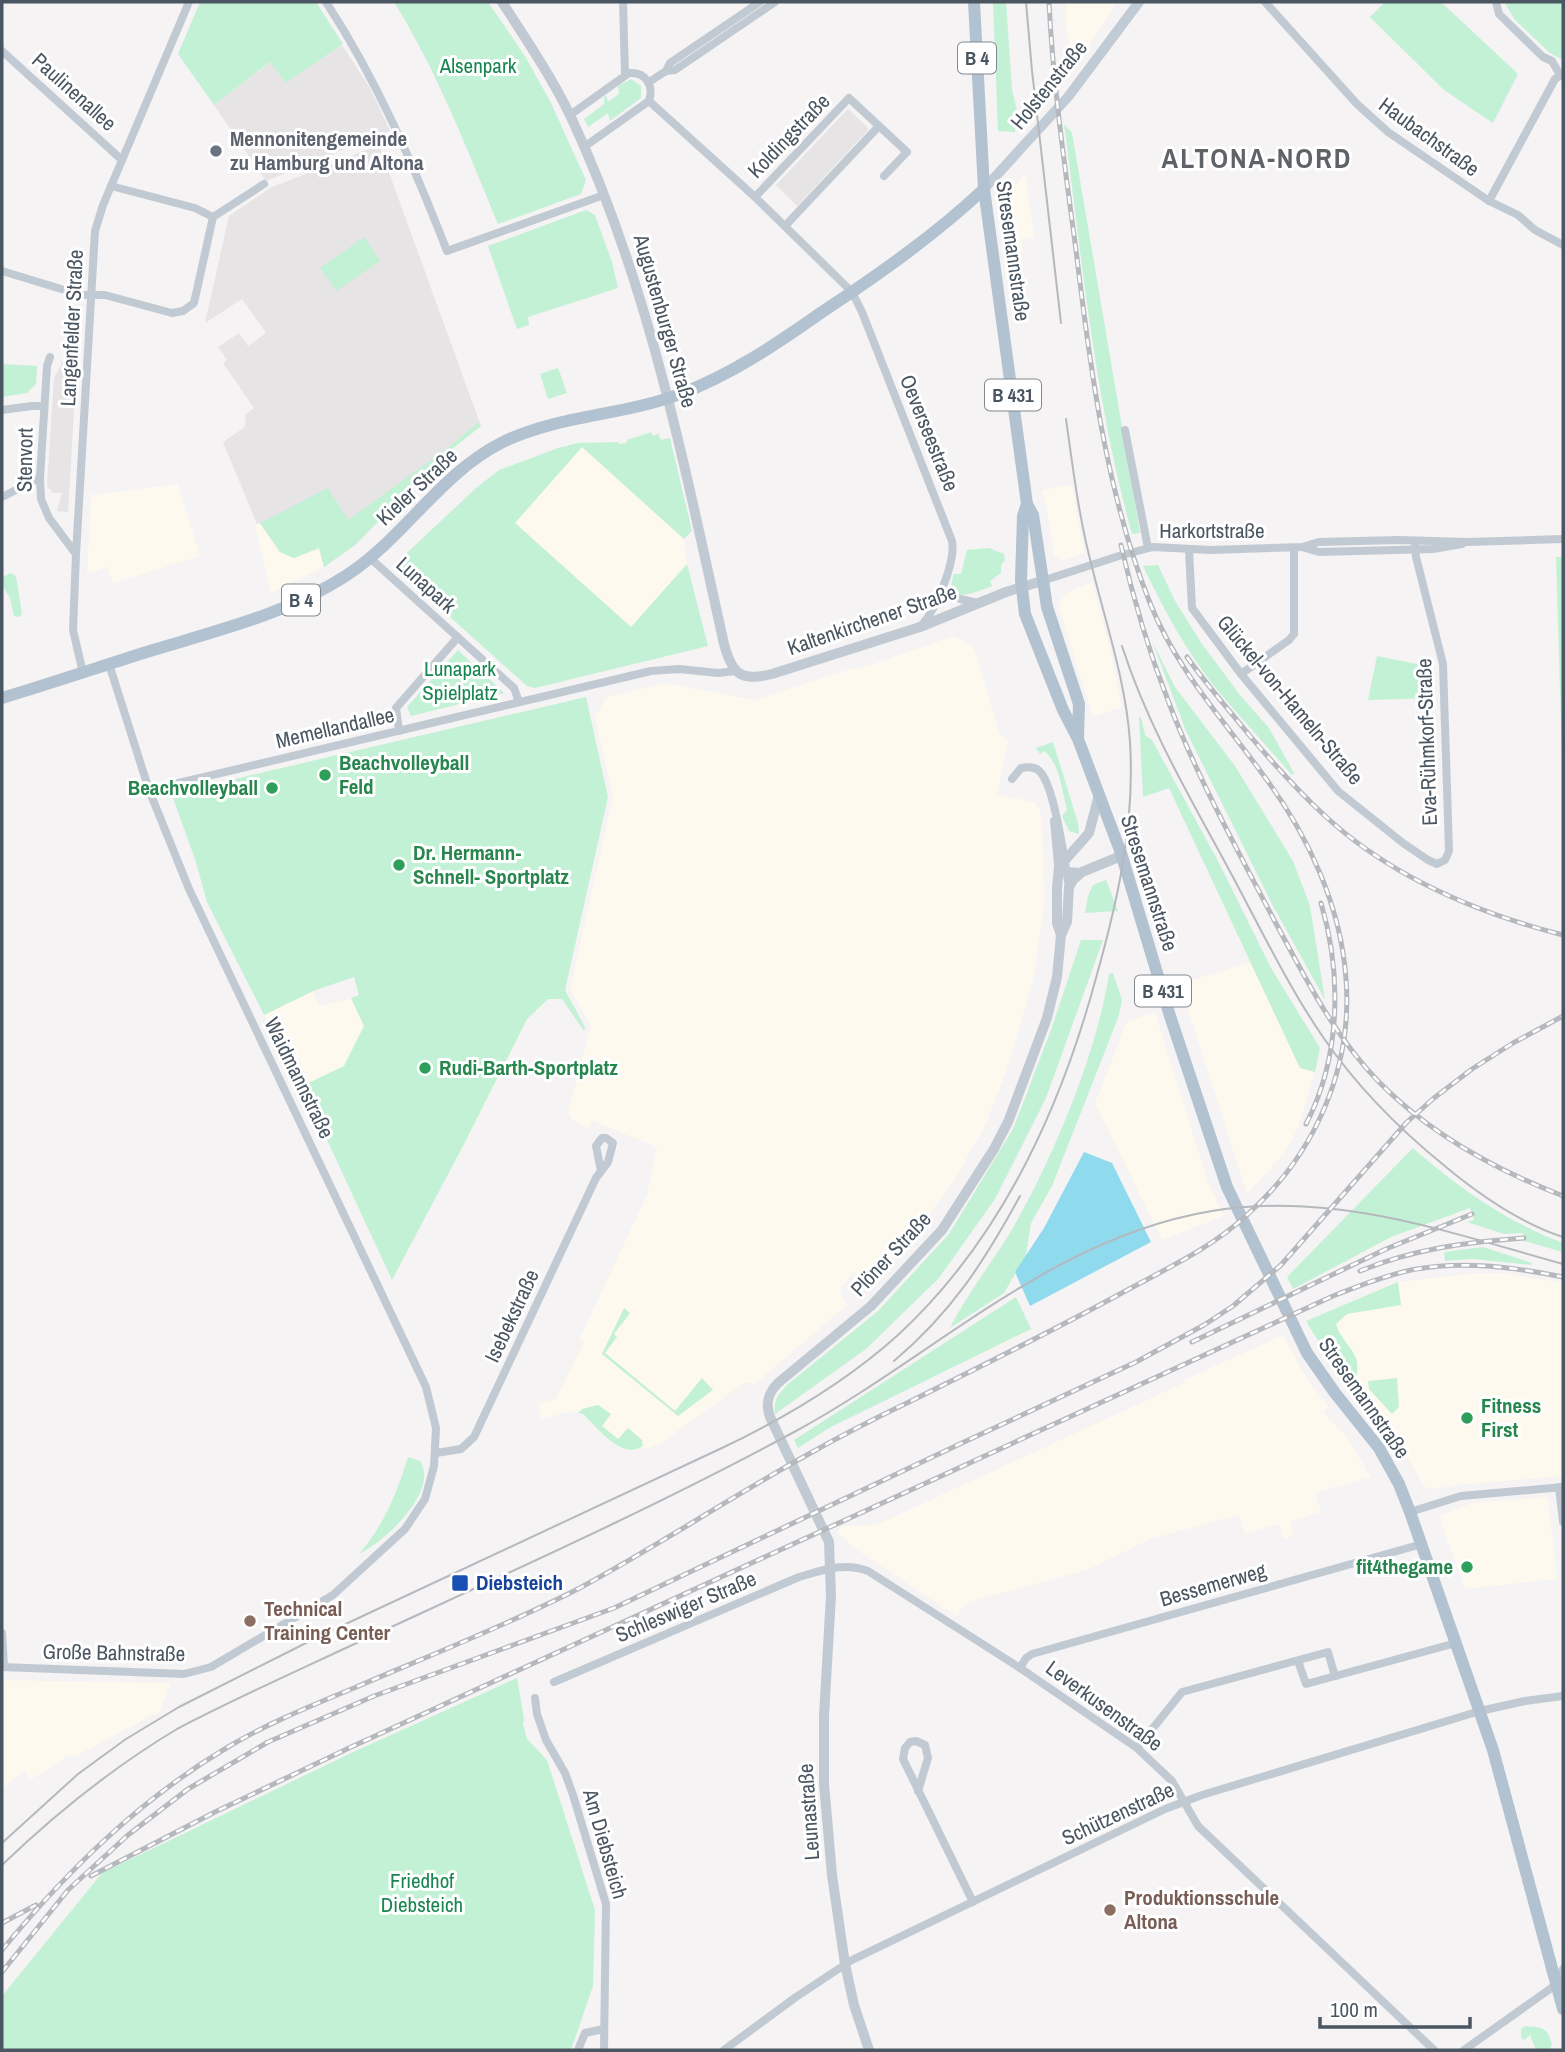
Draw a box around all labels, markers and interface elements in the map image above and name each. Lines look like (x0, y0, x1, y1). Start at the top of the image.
street label: Holstenstraße (1004, 34, 1094, 135)
road number: B 4 (958, 43, 996, 74)
street label: Paulinenallee (26, 46, 123, 137)
park label: Alsenpark (439, 51, 517, 80)
street label: Koldingstraße (741, 87, 836, 184)
street label: Haubachstraße (1373, 90, 1485, 183)
place label: Mennonitengemeinde zu Hamburg und Altona (230, 124, 424, 177)
district label: ALTONA-NORD (1162, 139, 1352, 177)
marker: Mennonitengemeinde zu Hamburg und Altona (208, 143, 224, 159)
street label: Stresemannstraße (989, 179, 1038, 323)
street label: Augustenburger Straße (627, 230, 704, 411)
street label: Langenfelder Straße (53, 249, 90, 407)
street label: Oeverseestraße (893, 370, 966, 495)
road number: B 431 (985, 380, 1041, 410)
street label: Stenvort (9, 427, 40, 492)
street label: Kieler Straße (370, 441, 464, 532)
street label: Harkortstraße (1159, 516, 1265, 545)
street label: Lunapark (390, 550, 463, 620)
street label: Kaltenkirchener Straße (783, 577, 960, 662)
road number: B 4 (282, 584, 320, 615)
street label: Glückel-von-Hameln-Straße (1211, 609, 1370, 791)
park label: Lunapark Spielplatz (422, 654, 498, 707)
street label: Eva-Rühmkorf-Straße (1409, 658, 1444, 826)
street label: Memellandallee (273, 700, 397, 755)
place label: Beachvolleyball Feld (339, 748, 469, 801)
marker: Beachvolleyball Feld (317, 767, 333, 783)
place label: Beachvolleyball (128, 773, 258, 802)
marker: Beachvolleyball (264, 780, 280, 796)
street label: Stresemannstraße (1114, 811, 1185, 955)
place label: Dr. Hermann- Schnell- Sportplatz (413, 838, 569, 891)
marker: Dr. Hermann- Schnell- Sportplatz (391, 857, 407, 873)
road number: B 431 (1135, 976, 1191, 1007)
street label: Waidmannstraße (258, 1012, 341, 1143)
place label: Rudi-Barth-Sportplatz (439, 1053, 618, 1082)
marker: Rudi-Barth-Sportplatz (417, 1060, 433, 1076)
street label: Plöner Straße (844, 1205, 937, 1302)
street label: Isebekstraße (477, 1265, 546, 1367)
street label: Stresemannstraße (1312, 1331, 1417, 1464)
place label: Fitness First (1481, 1391, 1541, 1444)
marker: Fitness First (1459, 1410, 1475, 1426)
place label: fit4thegame (1356, 1552, 1453, 1581)
street label: Bessemerweg (1156, 1555, 1270, 1613)
marker: fit4thegame (1459, 1559, 1475, 1575)
street label: Schleswiger Straße (611, 1564, 761, 1649)
place label: Diebsteich (476, 1568, 563, 1597)
marker: Diebsteich (450, 1573, 470, 1593)
place label: Technical Training Center (264, 1594, 391, 1647)
marker: Technical Training Center (242, 1613, 258, 1629)
street label: Große Bahnstraße (42, 1637, 186, 1668)
street label: Leverkusenstraße (1040, 1653, 1169, 1758)
street label: Leunastraße (791, 1763, 826, 1861)
street label: Schützenstraße (1057, 1775, 1179, 1852)
street label: Am Diebsteich (576, 1785, 635, 1902)
park label: Friedhof Diebsteich (381, 1866, 463, 1919)
place label: Produktionsschule Altona (1124, 1883, 1279, 1936)
marker: Produktionsschule Altona (1102, 1902, 1118, 1918)
scale bar (1320, 1986, 1470, 2030)
text: 100 m (1330, 1995, 1378, 2024)

